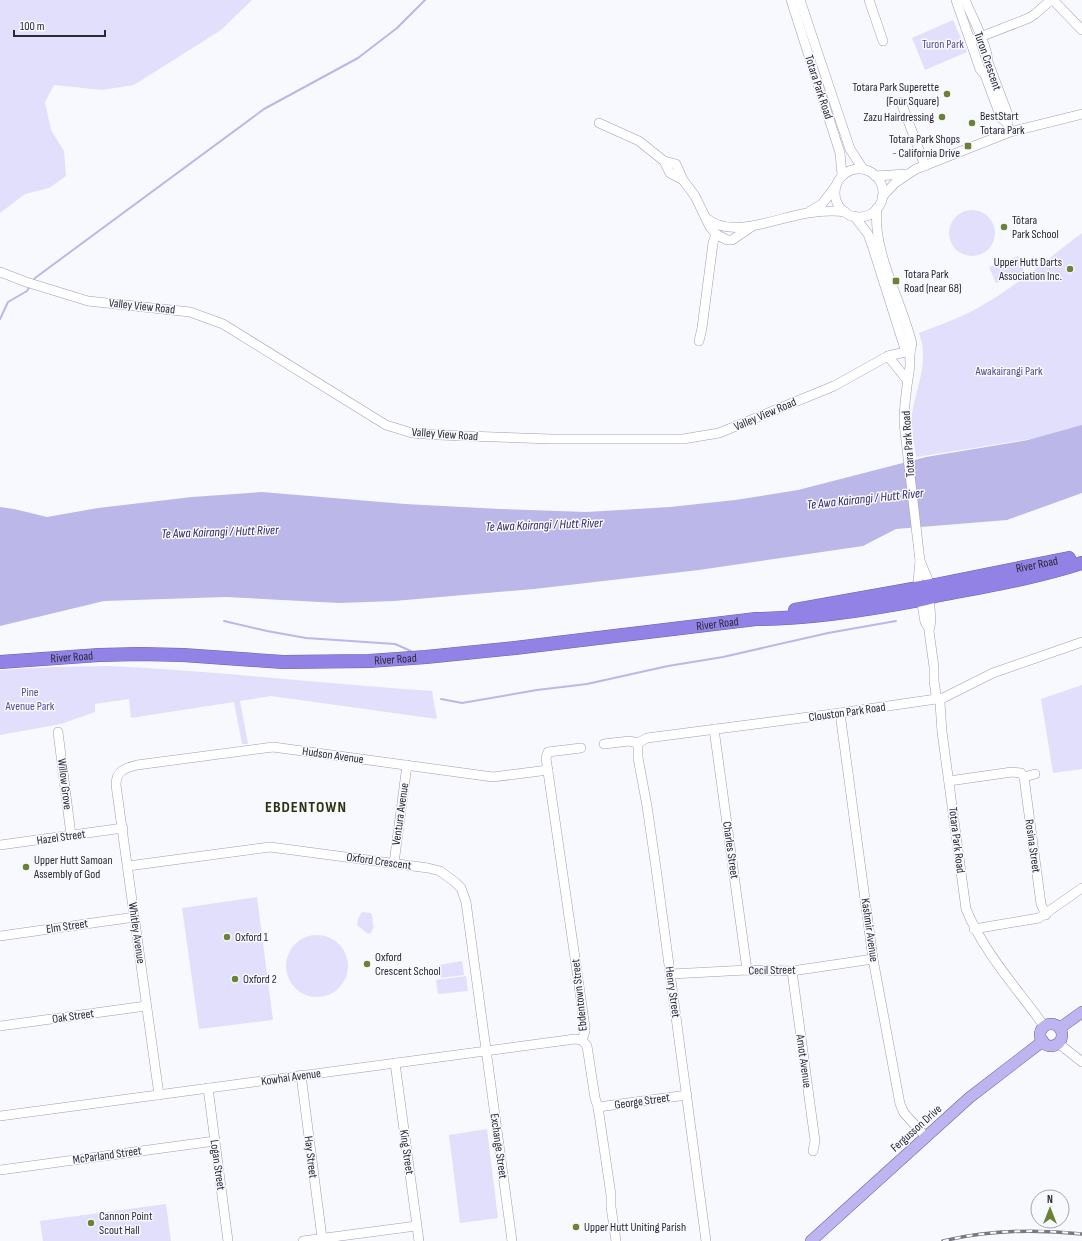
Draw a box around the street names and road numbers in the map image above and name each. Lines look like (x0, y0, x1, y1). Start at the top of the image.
street label: Turon Crescent (971, 30, 1005, 93)
street label: Totara Park Road (801, 53, 836, 121)
street label: Valley View Road (108, 296, 176, 317)
street label: Valley View Road (732, 395, 799, 434)
street label: Totara Park Road (899, 410, 918, 478)
street label: Valley View Road (411, 425, 479, 444)
street label: River Road (1014, 553, 1059, 577)
street label: River Road (695, 614, 740, 634)
street label: River Road (50, 648, 94, 666)
street label: River Road (374, 651, 417, 669)
street label: Clouston Park Road (808, 700, 886, 725)
street label: Hudson Avenue (301, 744, 365, 767)
street label: Willow Grove (54, 758, 75, 811)
street label: Ventura Avenue (389, 782, 412, 846)
street label: Totara Park Road (945, 806, 968, 874)
street label: Rosina Street (1021, 818, 1044, 874)
street label: Charles Street (719, 820, 742, 880)
street label: Hazel Street (36, 827, 87, 848)
street label: Oxford Crescent (346, 850, 413, 874)
street label: Kashmir Avenue (858, 897, 881, 963)
street label: Whitley Avenue (125, 901, 148, 965)
street label: Elm Street (45, 916, 89, 937)
street label: Ebdentown Street (568, 958, 591, 1032)
street label: Cecil Street (748, 963, 796, 978)
street label: Henry Street (661, 966, 684, 1019)
street label: Oak Street (51, 1006, 95, 1027)
street label: Arnot Avenue (792, 1032, 815, 1089)
street label: Kowhai Avenue (260, 1066, 322, 1089)
street label: George Street (613, 1090, 671, 1113)
street label: Fergusson Drive (888, 1101, 945, 1155)
street label: Exchange Street (487, 1112, 511, 1180)
street label: King Street (396, 1129, 417, 1176)
street label: Hay Street (300, 1135, 321, 1179)
street label: Logan Street (207, 1139, 229, 1192)
street label: McParland Street (72, 1143, 143, 1168)

